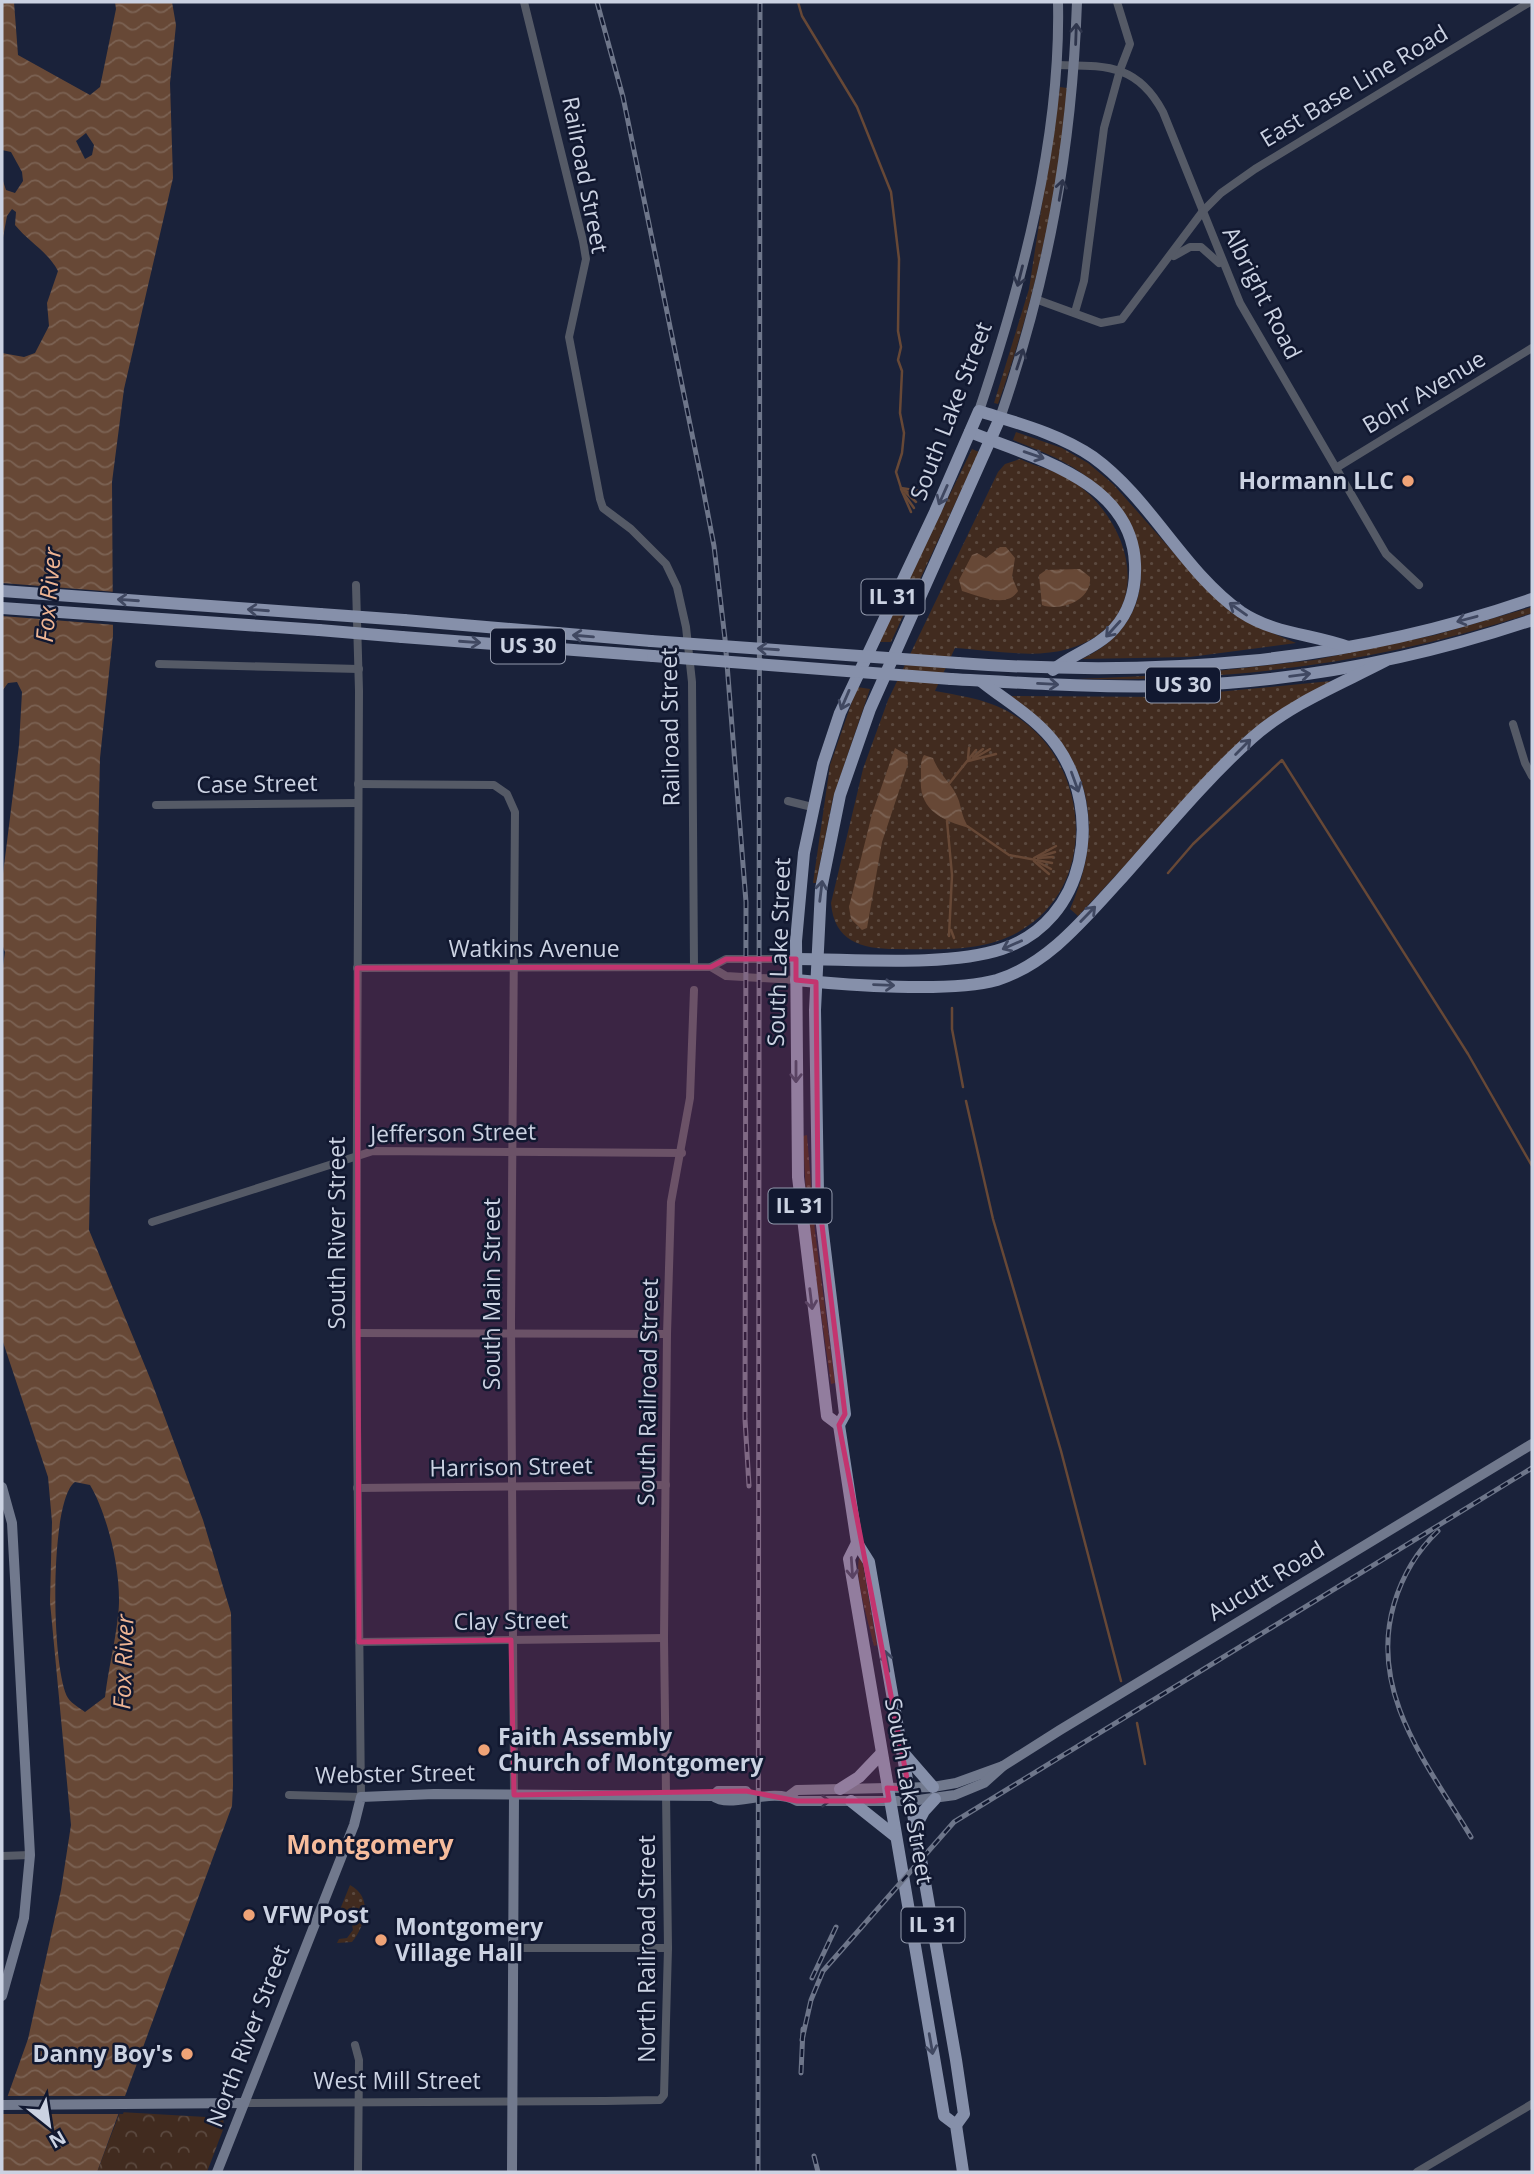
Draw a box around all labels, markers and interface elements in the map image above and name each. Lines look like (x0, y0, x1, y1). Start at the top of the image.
street label: East Base Line Road (1254, 16, 1453, 154)
one-way arrow (1070, 22, 1083, 45)
street label: Railroad Street (555, 94, 617, 256)
one-way arrow (1055, 179, 1068, 201)
street label: Albright Road (1216, 221, 1310, 365)
one-way arrow (1012, 264, 1026, 287)
street label: South Lake Street (901, 317, 999, 505)
street label: Bohr Avenue (1356, 342, 1491, 440)
one-way arrow (1014, 348, 1027, 370)
one-way arrow (1022, 450, 1044, 462)
place label: Hormann LLC (1238, 464, 1394, 496)
marker: Hormann LLC (1400, 473, 1416, 489)
one-way arrow (936, 484, 950, 505)
water label: Fox River (27, 545, 68, 644)
road number: IL 31 (862, 580, 924, 614)
one-way arrow (117, 593, 140, 606)
one-way arrow (1229, 602, 1248, 616)
one-way arrow (247, 603, 270, 616)
one-way arrow (1456, 614, 1478, 627)
one-way arrow (1105, 620, 1122, 637)
road number: US 30 (491, 628, 565, 664)
one-way arrow (572, 629, 595, 642)
one-way arrow (459, 635, 482, 648)
one-way arrow (757, 642, 779, 655)
street label: Railroad Street (652, 647, 686, 807)
road number: US 30 (1146, 668, 1220, 702)
one-way arrow (1288, 668, 1311, 681)
one-way arrow (1037, 678, 1060, 691)
one-way arrow (838, 689, 851, 710)
one-way arrow (1234, 739, 1251, 756)
street label: Case Street (196, 766, 318, 800)
one-way arrow (1070, 770, 1082, 792)
street label: South Lake Street (759, 857, 797, 1047)
one-way arrow (814, 881, 827, 903)
one-way arrow (1080, 906, 1097, 923)
street label: Watkins Avenue (448, 932, 620, 964)
one-way arrow (1002, 939, 1023, 952)
one-way arrow (872, 978, 895, 992)
one-way arrow (789, 1061, 803, 1084)
street label: Jefferson Street (368, 1115, 536, 1149)
street label: South River Street (320, 1137, 352, 1329)
road number: IL 31 (768, 1188, 832, 1224)
street label: South Main Street (475, 1198, 507, 1390)
street label: South Railroad Street (629, 1278, 665, 1506)
one-way arrow (804, 1287, 817, 1310)
street label: Harrison Street (429, 1449, 593, 1483)
street label: Aucutt Road (1201, 1533, 1330, 1628)
one-way arrow (846, 1556, 859, 1579)
street label: Clay Street (453, 1603, 569, 1637)
water label: Fox River (104, 1612, 141, 1710)
one-way arrow (879, 1650, 893, 1673)
street label: South Lake Street (878, 1695, 942, 1887)
place label: Faith Assembly Church of Montgomery (498, 1720, 764, 1778)
marker: Faith Assembly Church of Montgomery (476, 1742, 492, 1758)
street label: Webster Street (315, 1756, 475, 1790)
one-way arrow (808, 1794, 831, 1808)
district label: Montgomery (286, 1826, 454, 1862)
street label: North Railroad Street (630, 1835, 662, 2063)
place label: VFW Post (263, 1898, 369, 1930)
marker: VFW Post (241, 1907, 257, 1923)
road number: IL 31 (902, 1908, 964, 1942)
place label: Montgomery Village Hall (395, 1910, 544, 1968)
marker: Montgomery Village Hall (373, 1932, 389, 1948)
street label: North River Street (198, 1940, 297, 2131)
one-way arrow (925, 2032, 938, 2055)
place label: Danny Boy's (32, 2037, 173, 2069)
marker: Danny Boy's (179, 2046, 195, 2062)
street label: West Mill Street (313, 2064, 481, 2096)
north arrow (14, 2090, 84, 2160)
text: N (44, 2125, 71, 2155)

